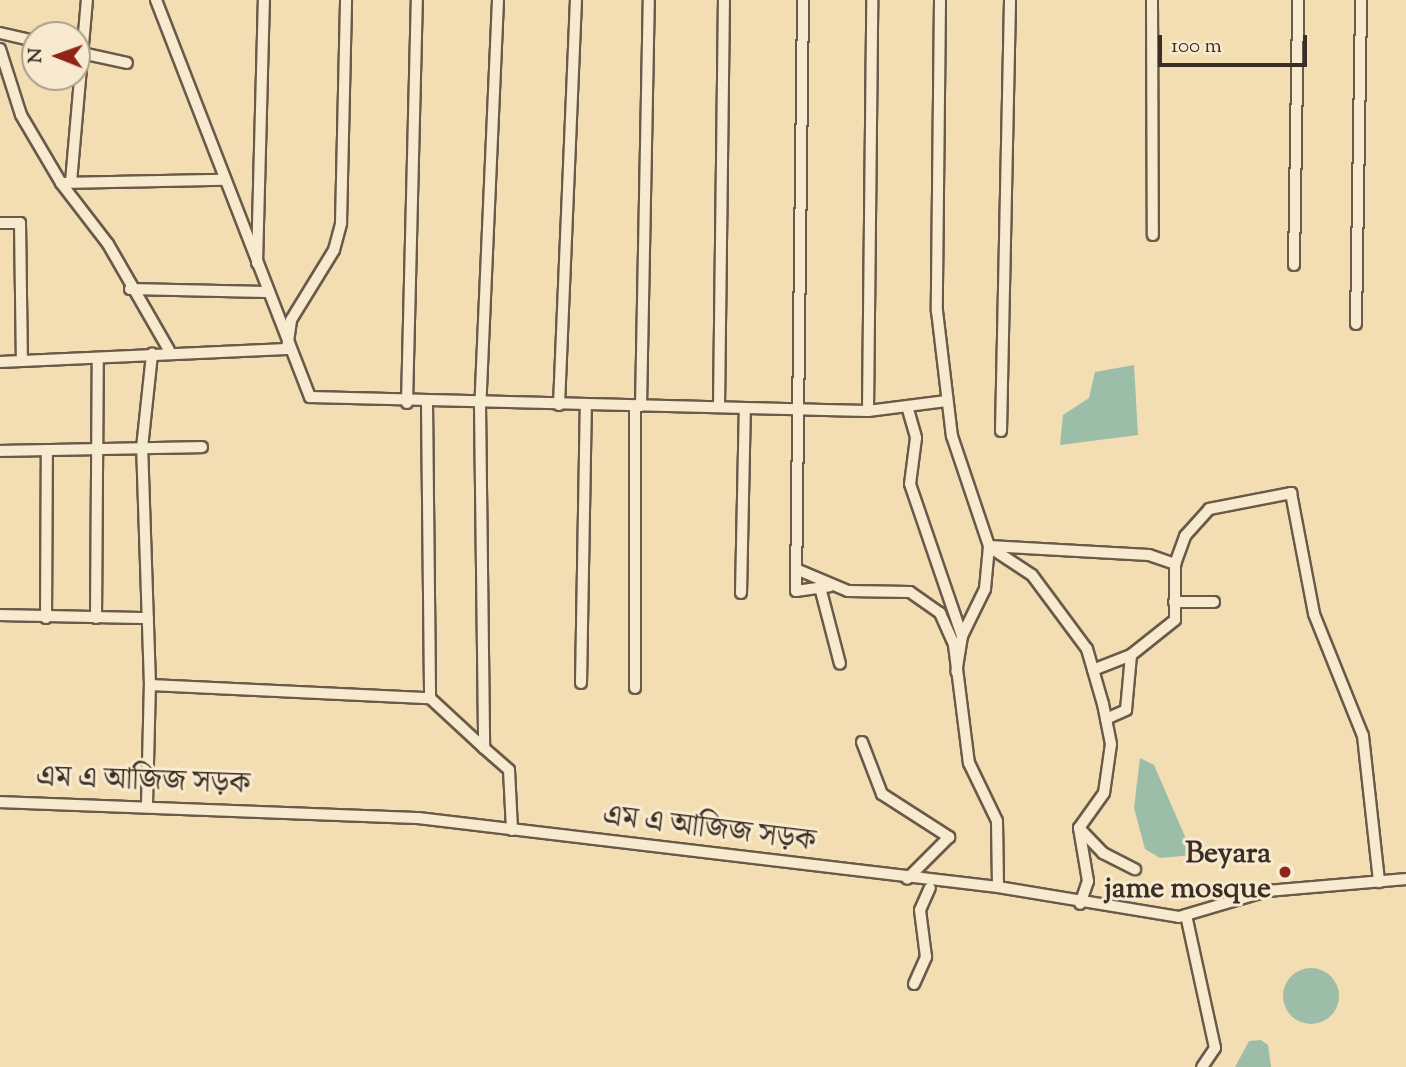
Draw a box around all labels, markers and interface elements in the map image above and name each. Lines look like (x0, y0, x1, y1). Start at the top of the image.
north arrow (21, 21, 91, 91)
scale bar (1161, 21, 1310, 65)
text: 100 m (1171, 32, 1222, 62)
text: N (23, 48, 50, 63)
street label: এম এ আজিজ সড়ক (35, 760, 251, 804)
street label: এম এ আজিজ সড়ক (600, 799, 818, 861)
place label: Beyara jame mosque (1103, 837, 1271, 908)
marker: Beyara jame mosque (1277, 864, 1293, 880)

